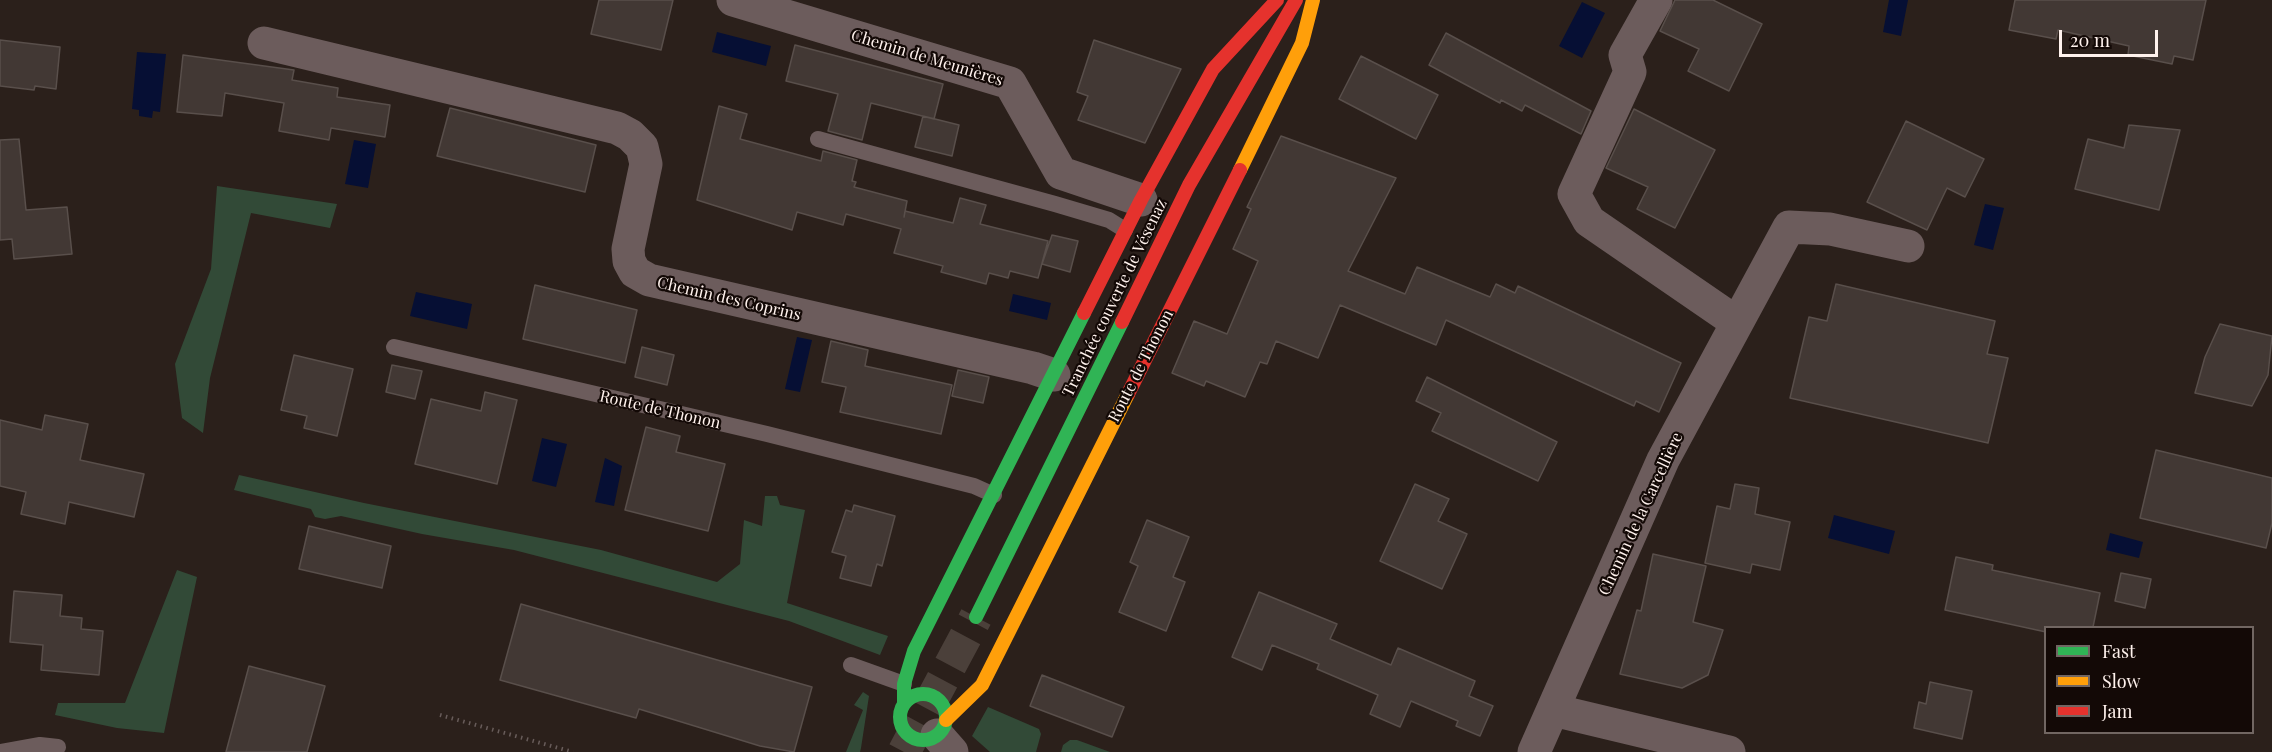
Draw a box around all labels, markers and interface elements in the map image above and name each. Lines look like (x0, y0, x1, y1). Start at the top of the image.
scale bar (2062, 18, 2161, 56)
street label: Chemin de Meunières (849, 26, 1005, 90)
text: 20 m (2070, 28, 2110, 52)
street label: Tranchée couverte de Vésenaz (1059, 196, 1171, 400)
street label: Chemin des Coprins (655, 273, 803, 325)
street label: Route de Thonon (1104, 307, 1178, 425)
street label: Route de Thonon (598, 387, 722, 433)
street label: Chemin de la Carcellière (1595, 430, 1687, 598)
legend (2044, 626, 2254, 734)
text: Fast (2102, 639, 2135, 663)
text: Slow (2102, 669, 2140, 693)
text: Jam (2102, 699, 2132, 723)

